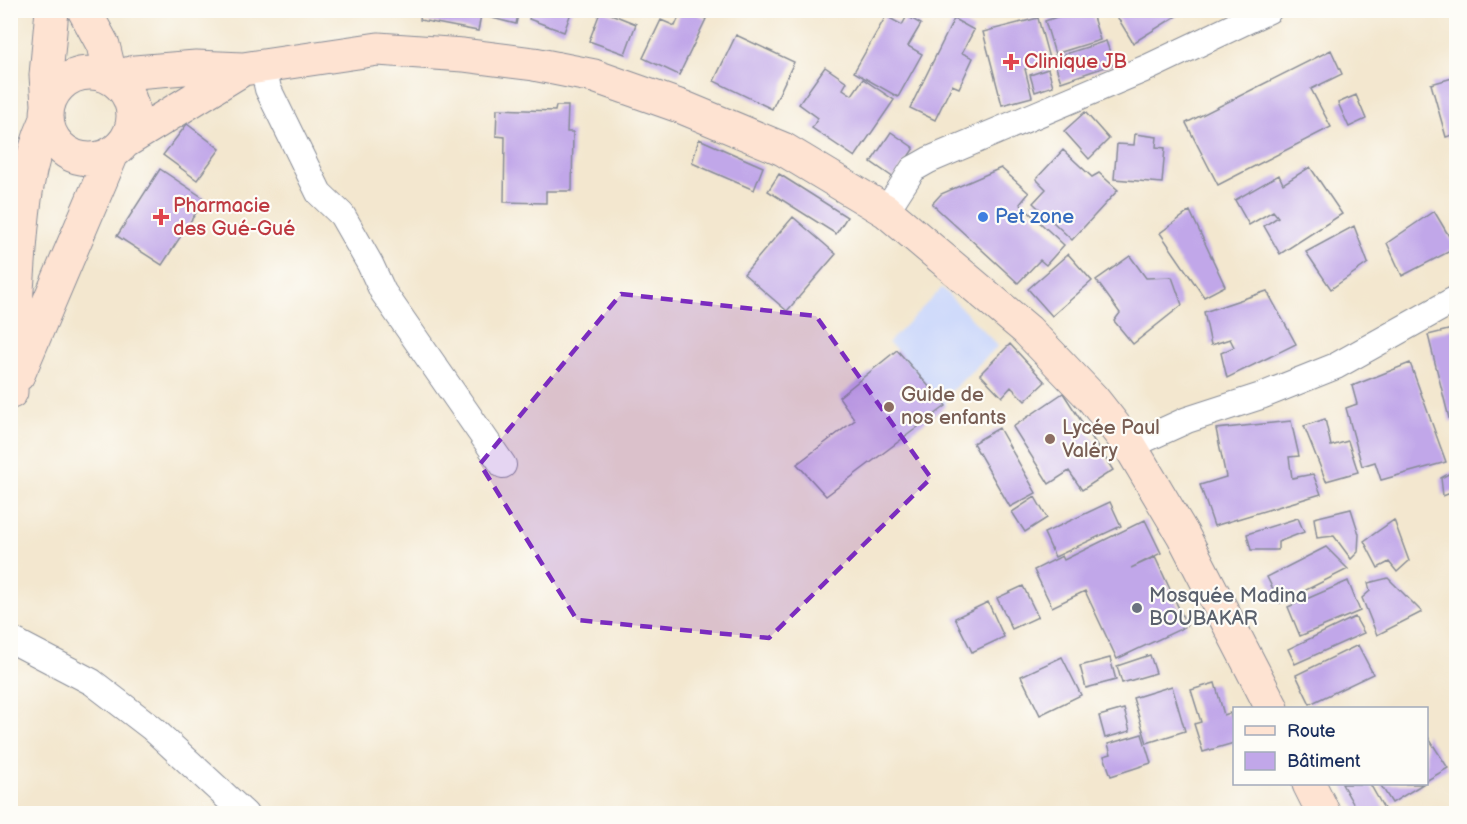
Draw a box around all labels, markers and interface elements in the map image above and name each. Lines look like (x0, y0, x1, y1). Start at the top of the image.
place label: Clinique JB (1024, 50, 1127, 74)
marker: Clinique JB (1002, 53, 1020, 71)
place label: Pharmacie des Gué-Gué (173, 194, 295, 241)
place label: Pet zone (995, 205, 1074, 229)
marker: Pharmacie des Gué-Gué (154, 210, 168, 224)
marker: Pet zone (976, 210, 990, 224)
place label: Guide de nos enfants (901, 383, 1006, 430)
marker: Guide de nos enfants (882, 400, 896, 414)
place label: Lycée Paul Valéry (1062, 416, 1160, 463)
marker: Lycée Paul Valéry (1043, 432, 1057, 446)
place label: Mosquée Madina BOUBAKAR (1149, 584, 1307, 631)
marker: Mosquée Madina BOUBAKAR (1130, 601, 1144, 615)
legend (1233, 707, 1428, 785)
text: Route (1287, 721, 1336, 742)
text: Bâtiment (1287, 751, 1361, 772)

